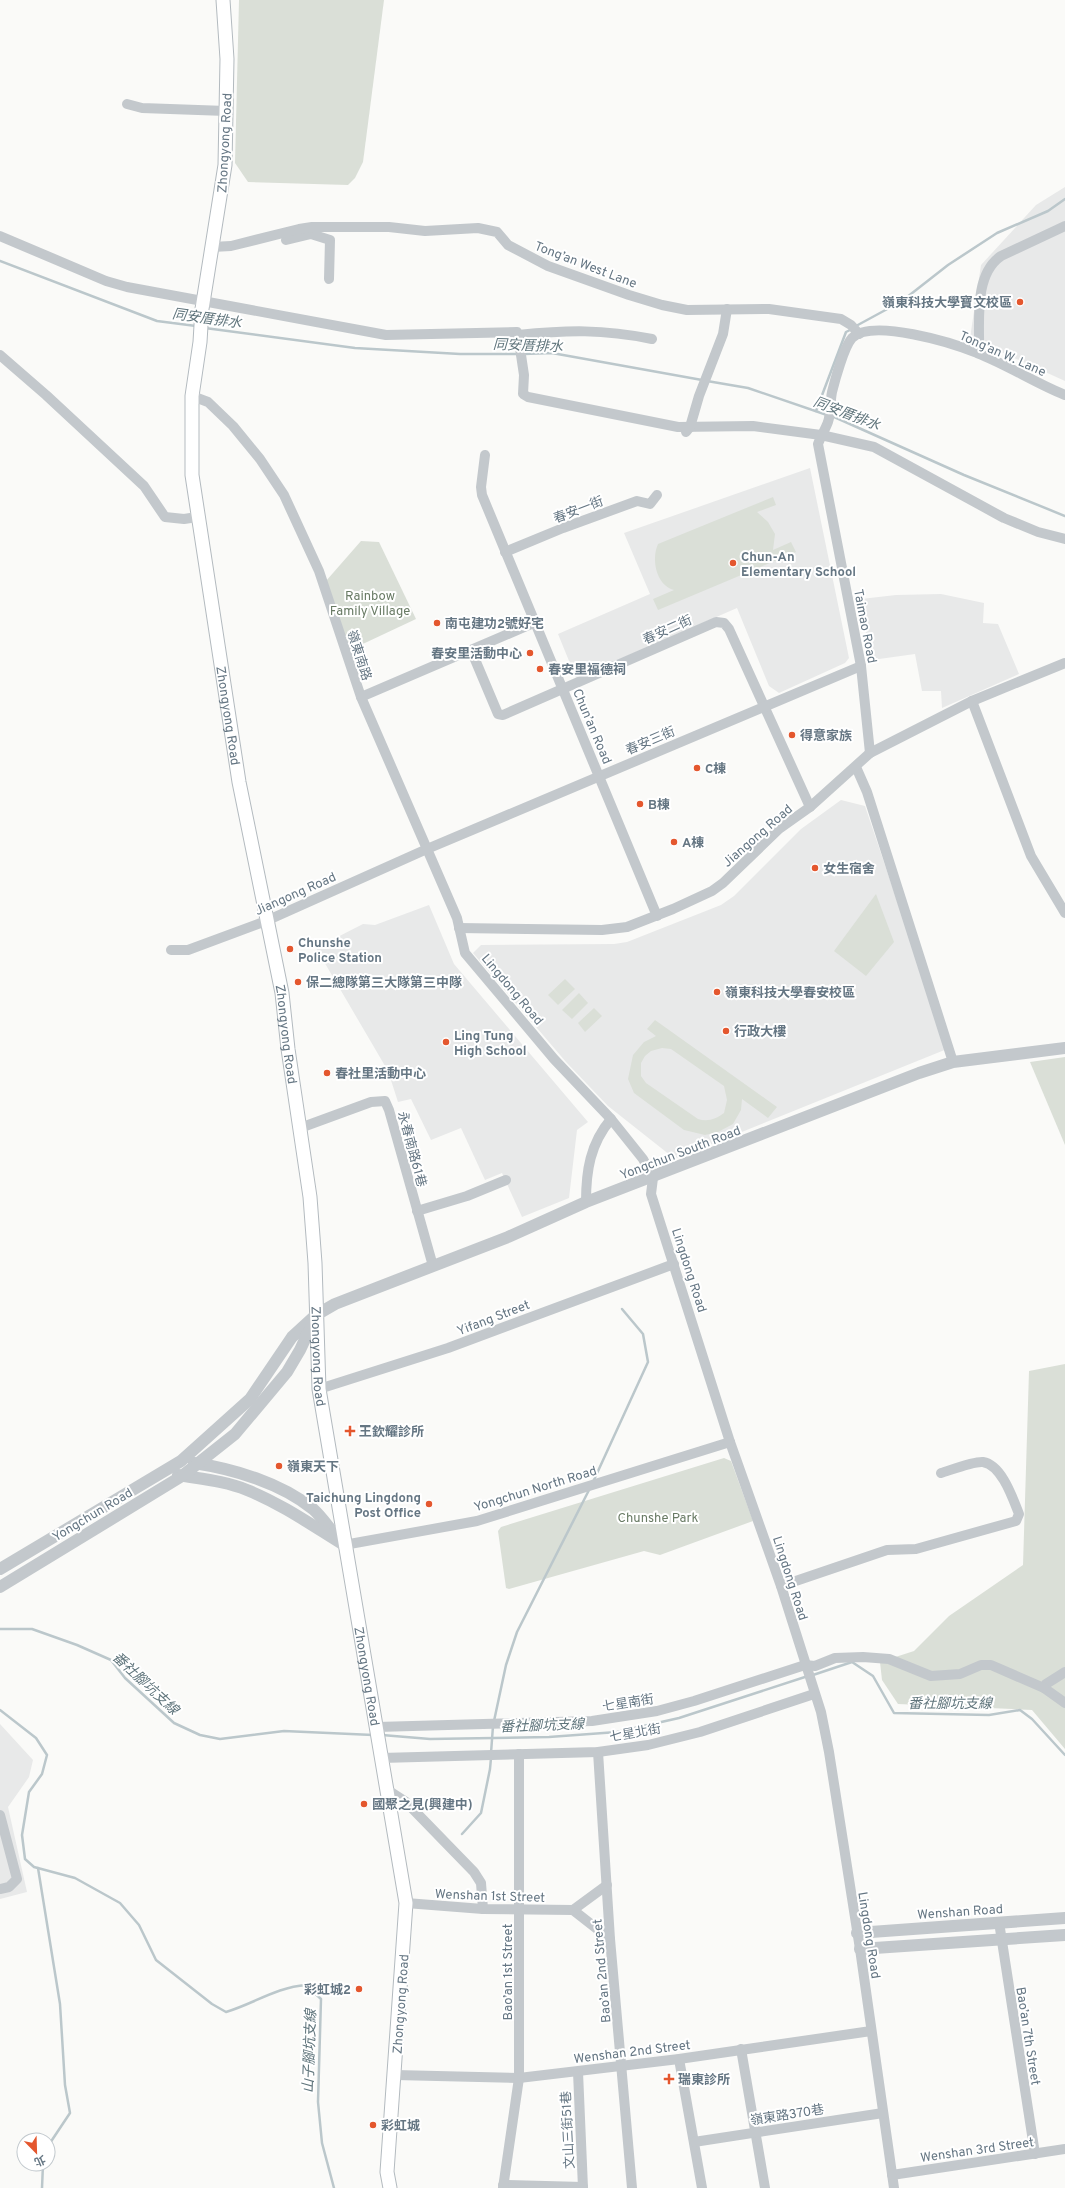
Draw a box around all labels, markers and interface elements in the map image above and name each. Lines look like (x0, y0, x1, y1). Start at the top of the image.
street label: Zhongyong Road (215, 93, 237, 194)
street label: Tong’an West Lane (532, 239, 639, 293)
place label: 嶺東科技大學寶文校區 (882, 295, 1012, 312)
marker: 嶺東科技大學寶文校區 (1015, 297, 1025, 307)
water label: 同安厝排水 (171, 306, 244, 333)
street label: Tong’an W. Lane (956, 329, 1048, 381)
water label: 同安厝排水 (493, 337, 564, 356)
water label: 同安厝排水 (811, 394, 883, 435)
street label: 春安一街 (552, 494, 606, 528)
place label: Chun-An Elementary School (741, 550, 856, 581)
marker: Chun-An Elementary School (728, 558, 738, 568)
street label: Taimao Road (849, 588, 879, 665)
park label: Rainbow Family Village (330, 589, 410, 620)
street label: 春安二街 (641, 613, 695, 649)
place label: 南屯建功2號好宅 (445, 616, 544, 633)
marker: 南屯建功2號好宅 (432, 618, 442, 628)
street label: 嶺東南路 (342, 628, 374, 683)
place label: 春安里活動中心 (431, 646, 522, 663)
marker: 春安里活動中心 (525, 648, 535, 658)
place label: 春安里福德祠 (548, 662, 626, 679)
marker: 春安里福德祠 (535, 664, 545, 674)
street label: Zhongyong Road (211, 665, 242, 767)
street label: Chun’an Road (568, 687, 614, 767)
street label: 春安三街 (624, 724, 678, 759)
place label: 得意家族 (800, 728, 852, 745)
marker: 得意家族 (787, 730, 797, 740)
place label: C棟 (705, 761, 726, 778)
marker: C棟 (692, 763, 702, 773)
place label: B棟 (648, 797, 670, 814)
marker: B棟 (635, 799, 645, 809)
street label: Jiangong Road (720, 802, 797, 871)
place label: A棟 (682, 835, 704, 852)
marker: A棟 (669, 837, 679, 847)
place label: 女生宿舍 (823, 861, 875, 878)
marker: 女生宿舍 (810, 863, 820, 873)
street label: Jiangong Road (253, 870, 339, 920)
place label: Chunshe Police Station (298, 936, 382, 967)
marker: Chunshe Police Station (285, 944, 295, 954)
street label: Lingdong Road (477, 952, 546, 1029)
place label: 保二總隊第三大隊第三中隊 (306, 975, 462, 992)
marker: 保二總隊第三大隊第三中隊 (293, 977, 303, 987)
street label: Zhongyong Road (270, 983, 299, 1085)
place label: 嶺東科技大學春安校區 (725, 985, 855, 1002)
marker: 嶺東科技大學春安校區 (712, 987, 722, 997)
place label: 行政大樓 (734, 1024, 786, 1041)
marker: 行政大樓 (721, 1026, 731, 1036)
place label: Ling Tung High School (454, 1029, 527, 1060)
marker: Ling Tung High School (441, 1037, 451, 1047)
place label: 春社里活動中心 (335, 1066, 426, 1083)
marker: 春社里活動中心 (322, 1068, 332, 1078)
street label: 永春南路61巷 (393, 1110, 429, 1189)
street label: Yongchun South Road (618, 1123, 743, 1184)
street label: Lingdong Road (667, 1226, 709, 1315)
street label: Yifang Street (455, 1298, 532, 1340)
street label: Zhongyong Road (306, 1306, 328, 1408)
place label: 王欽耀診所 (359, 1424, 424, 1441)
marker: 王欽耀診所 (344, 1425, 356, 1437)
place label: 嶺東天下 (287, 1460, 339, 1476)
marker: 嶺東天下 (274, 1461, 284, 1471)
street label: Yongchun North Road (472, 1464, 599, 1516)
street label: Yongchun Road (50, 1485, 136, 1546)
place label: Taichung Lingdong Post Office (306, 1491, 421, 1522)
marker: Taichung Lingdong Post Office (424, 1499, 434, 1509)
park label: Chunshe Park (618, 1511, 699, 1527)
street label: Lingdong Road (768, 1534, 810, 1623)
street label: Zhongyong Road (349, 1626, 382, 1727)
water label: 番社腳坑支線 (108, 1649, 183, 1720)
street label: 七星南街 (601, 1692, 655, 1716)
water label: 番社腳坑支線 (908, 1696, 994, 1713)
water label: 番社腳坑支線 (500, 1716, 586, 1736)
street label: 七星北街 (608, 1721, 662, 1746)
place label: 國聚之見(興建中) (372, 1797, 473, 1814)
marker: 國聚之見(興建中) (359, 1799, 369, 1809)
street label: Wenshan 1st Street (435, 1887, 545, 1907)
street label: Lingdong Road (853, 1891, 883, 1980)
street label: Wenshan Road (917, 1902, 1004, 1924)
street label: Bao’an 2nd Street (590, 1918, 615, 2023)
street label: Bao’an 1st Street (501, 1924, 517, 2020)
street label: Zhongyong Road (391, 1954, 413, 2055)
place label: 彩虹城2 (304, 1982, 351, 1999)
marker: 彩虹城2 (354, 1984, 364, 1994)
street label: Bao’an 7th Street (1011, 1986, 1043, 2087)
water label: 山子腳坑支線 (301, 2007, 321, 2093)
street label: Wenshan 2nd Street (573, 2038, 692, 2068)
place label: 瑞東診所 (678, 2072, 730, 2089)
marker: 瑞東診所 (663, 2073, 675, 2085)
street label: 文山三街51巷 (558, 2091, 579, 2169)
street label: 嶺東路370巷 (749, 2102, 825, 2130)
place label: 彩虹城 (381, 2118, 420, 2135)
marker: 彩虹城 (368, 2120, 378, 2130)
north arrow (16, 2132, 56, 2172)
street label: Wenshan 3rd Street (919, 2135, 1035, 2167)
text: 北 (32, 2152, 47, 2169)

